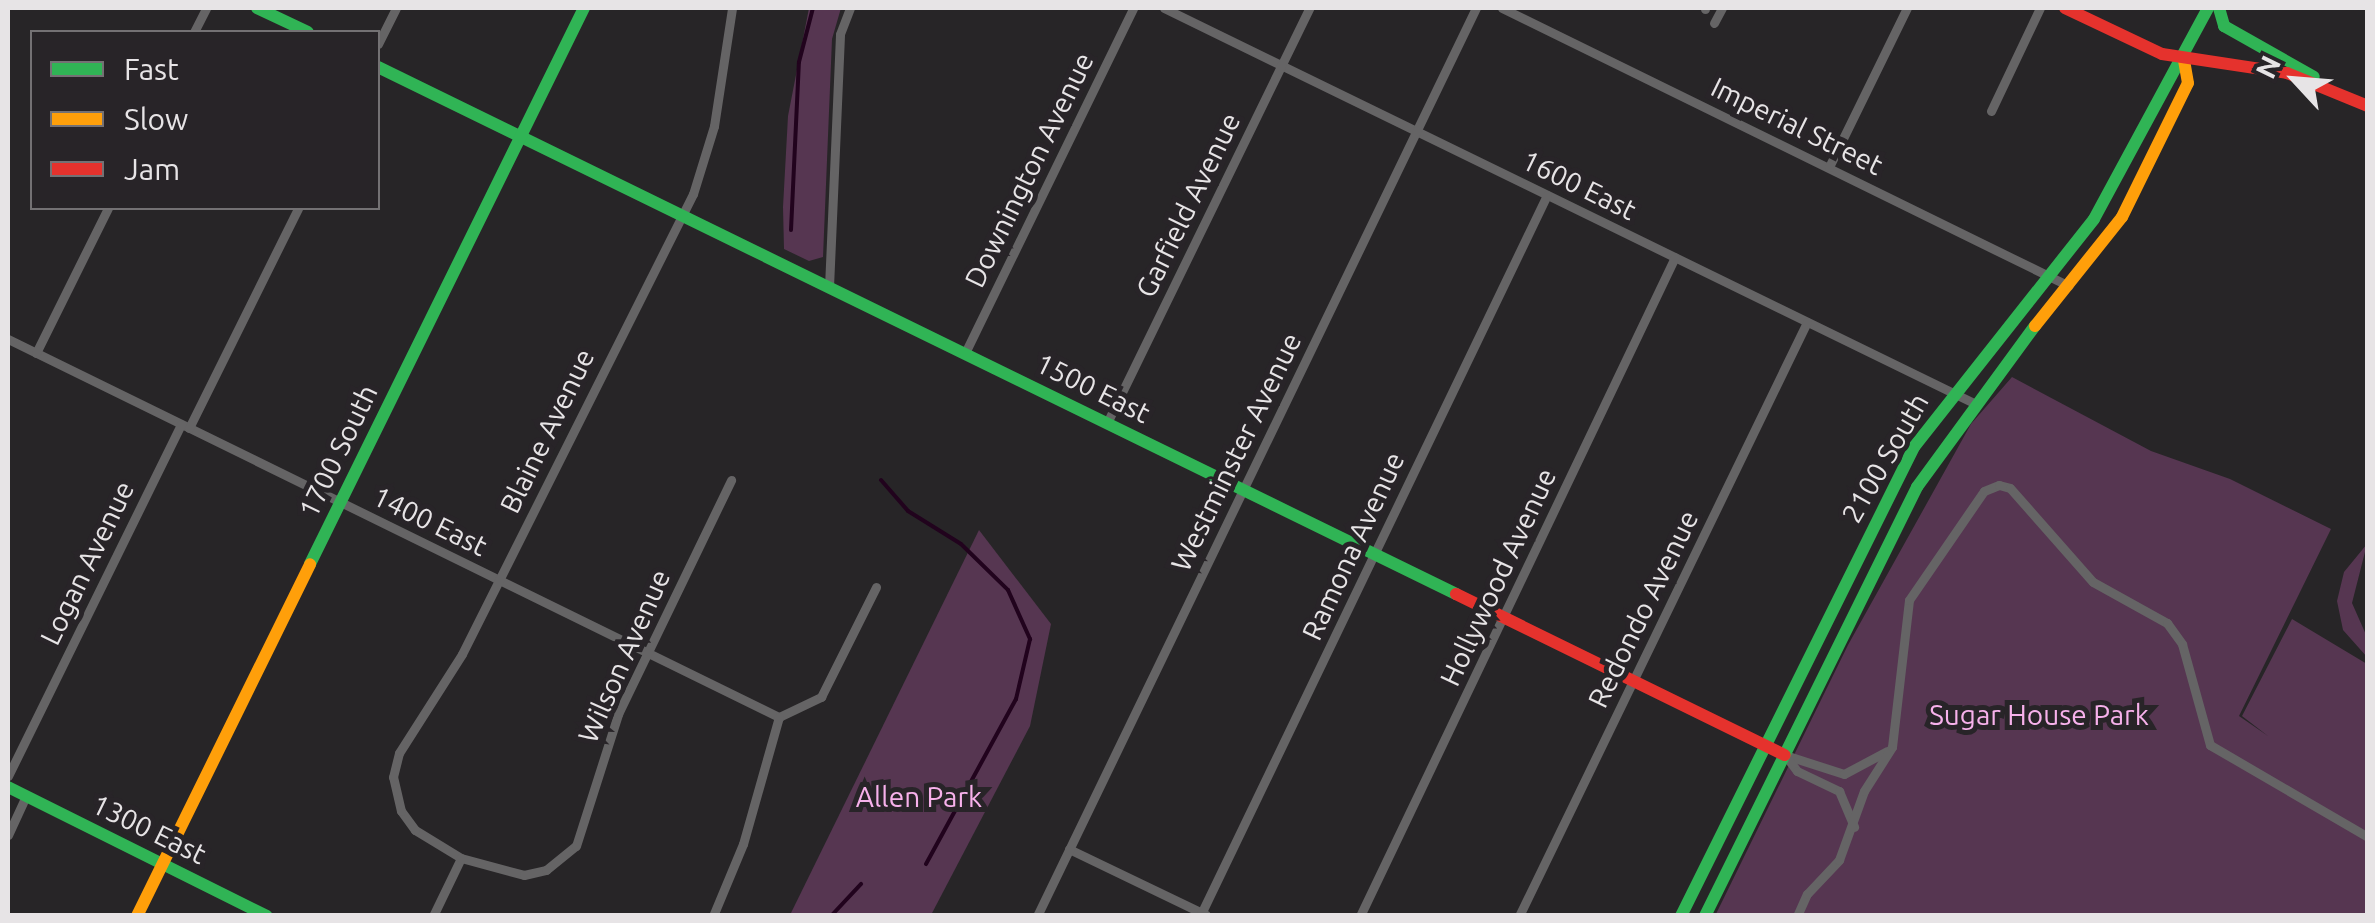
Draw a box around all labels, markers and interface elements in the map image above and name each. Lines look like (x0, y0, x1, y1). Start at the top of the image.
legend (30, 30, 380, 210)
north arrow (2245, 30, 2345, 130)
street label: Downington Avenue (958, 47, 1100, 293)
text: N (2249, 50, 2286, 83)
text: Fast (124, 52, 179, 86)
street label: Imperial Street (1706, 70, 1888, 182)
text: Slow (124, 102, 188, 136)
street label: Garfield Avenue (1129, 107, 1247, 303)
street label: 1600 East (1516, 143, 1642, 227)
text: Jam (124, 152, 180, 186)
street label: Westminster Avenue (1164, 327, 1308, 577)
street label: Blaine Avenue (493, 343, 601, 519)
street label: 1500 East (1030, 346, 1156, 430)
street label: 1700 South (291, 379, 385, 523)
street label: 2100 South (1835, 387, 1935, 529)
street label: Ramona Avenue (1295, 447, 1411, 645)
street label: Hollywood Avenue (1433, 463, 1563, 691)
street label: Logan Avenue (33, 476, 141, 650)
street label: 1400 East (367, 479, 493, 563)
street label: Redondo Avenue (1581, 505, 1705, 713)
street label: Wilson Avenue (571, 564, 677, 748)
park label: Sugar House Park (1929, 698, 2149, 732)
park label: Allen Park (856, 780, 982, 814)
street label: 1300 East (86, 787, 212, 871)

